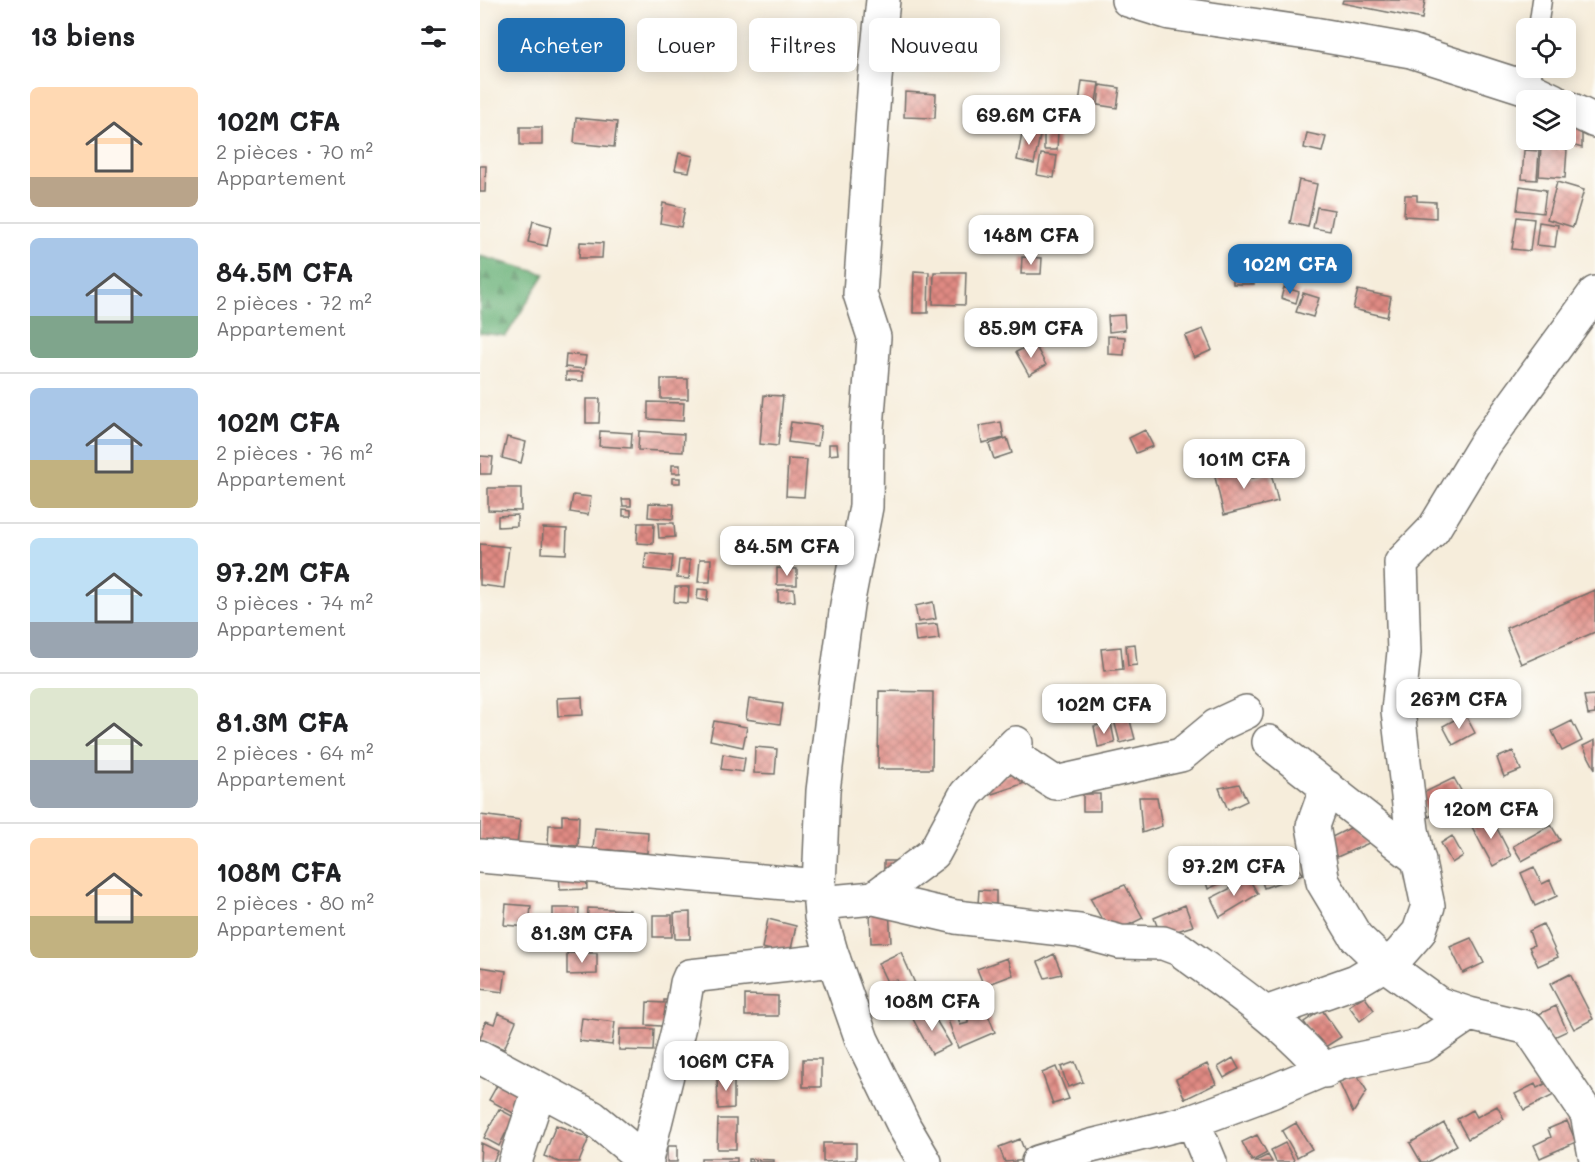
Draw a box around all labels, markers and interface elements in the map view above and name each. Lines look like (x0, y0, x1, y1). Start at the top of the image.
chip: Acheter (498, 18, 625, 72)
chip: Louer (637, 18, 737, 72)
chip: Filtres (749, 18, 857, 72)
chip: Nouveau (869, 18, 1000, 72)
map controls (1516, 18, 1576, 150)
button: locate (1516, 18, 1576, 78)
text: 13 biens (30, 19, 135, 53)
icon: filters (417, 20, 450, 53)
button: layers (1516, 90, 1576, 150)
pin: 69.6M CFA (960, 95, 1098, 146)
text: 69.6M CFA (976, 101, 1082, 127)
text: 102M CFA (216, 104, 341, 138)
icon: home (78, 111, 150, 183)
text: 2 pièces · 70 m² (216, 138, 373, 164)
text: Appartement (216, 164, 346, 190)
pin: 148M CFA (969, 215, 1093, 266)
text: 148M CFA (983, 221, 1079, 247)
pin: 102M CFA (1228, 244, 1352, 295)
text: 102M CFA (1242, 250, 1338, 276)
text: 84.5M CFA (216, 255, 354, 289)
icon: home (78, 262, 150, 334)
text: 2 pièces · 72 m² (216, 289, 372, 315)
pin: 85.9M CFA (962, 308, 1100, 359)
text: 85.9M CFA (978, 314, 1084, 340)
text: Appartement (216, 315, 346, 341)
text: 102M CFA (216, 405, 341, 439)
icon: home (78, 412, 150, 484)
text: 2 pièces · 76 m² (216, 439, 373, 465)
pin: 101M CFA (1182, 439, 1306, 490)
text: 101M CFA (1197, 445, 1291, 471)
text: Appartement (216, 465, 346, 491)
pin: 84.5M CFA (718, 526, 856, 577)
text: 84.5M CFA (734, 532, 840, 558)
text: 97.2M CFA (216, 555, 351, 589)
icon: home (78, 562, 150, 634)
text: 3 pièces · 74 m² (216, 589, 373, 615)
text: Appartement (216, 615, 346, 641)
pin: 267M CFA (1397, 679, 1521, 730)
pin: 102M CFA (1042, 684, 1166, 735)
text: 267M CFA (1410, 685, 1508, 711)
text: 102M CFA (1056, 690, 1152, 716)
text: 81.3M CFA (216, 705, 349, 739)
icon: home (78, 712, 150, 784)
text: 2 pièces · 64 m² (216, 739, 373, 765)
text: Appartement (216, 765, 346, 791)
pin: 120M CFA (1429, 789, 1553, 840)
text: 120M CFA (1443, 795, 1539, 821)
pin: 97.2M CFA (1165, 846, 1303, 897)
text: 97.2M CFA (1182, 852, 1286, 878)
text: 108M CFA (216, 855, 342, 889)
icon: home (78, 862, 150, 934)
text: 2 pièces · 80 m² (216, 889, 374, 915)
pin: 81.3M CFA (513, 913, 651, 964)
text: Appartement (216, 915, 346, 941)
text: 81.3M CFA (531, 919, 633, 945)
pin: 108M CFA (870, 981, 994, 1032)
text: 108M CFA (883, 987, 981, 1013)
pin: 106M CFA (664, 1041, 788, 1092)
text: 106M CFA (678, 1047, 774, 1073)

